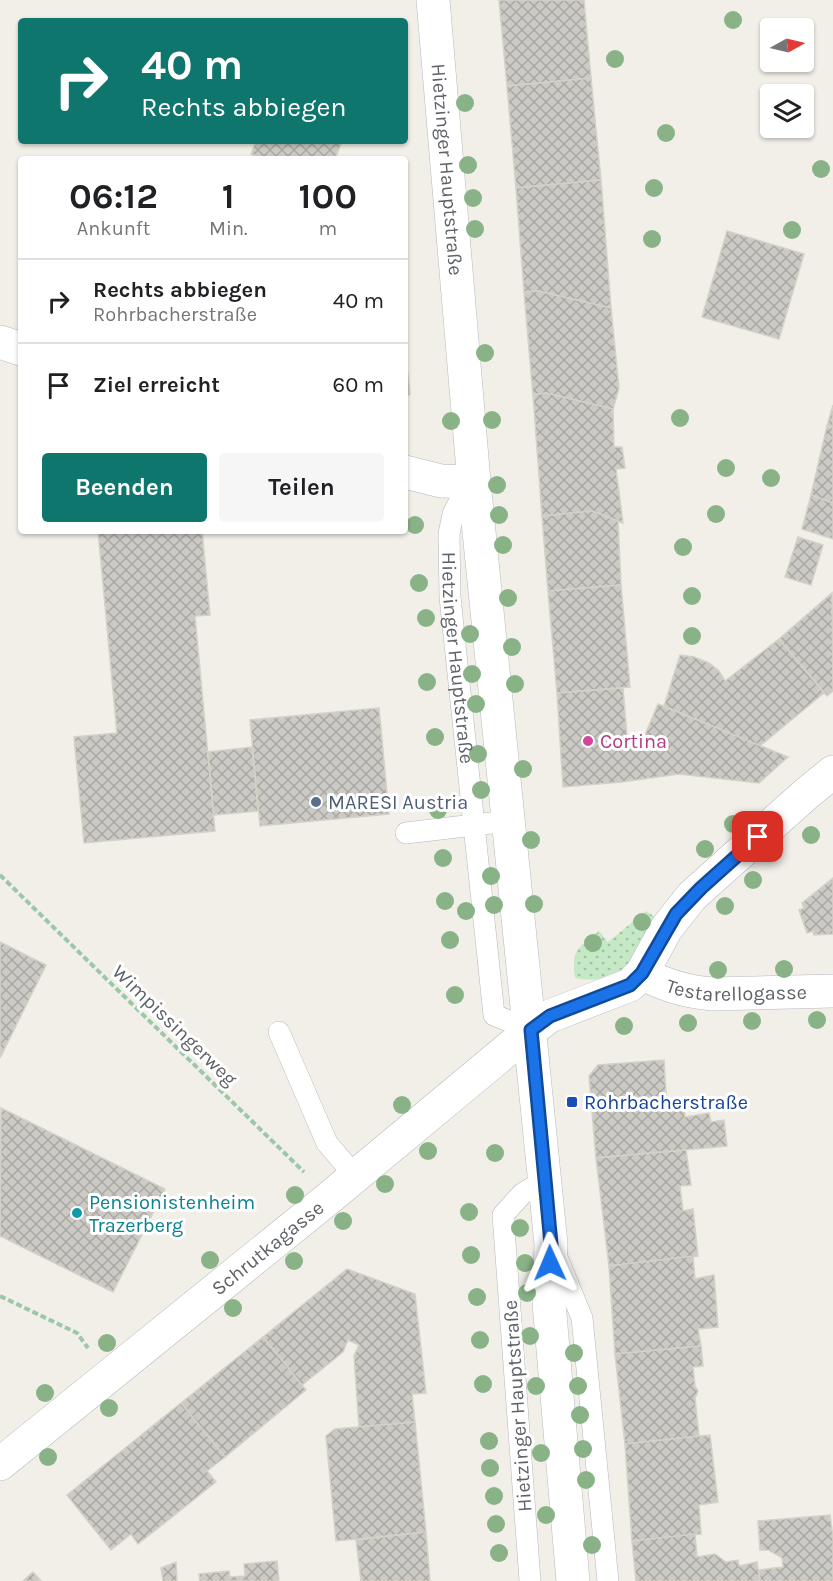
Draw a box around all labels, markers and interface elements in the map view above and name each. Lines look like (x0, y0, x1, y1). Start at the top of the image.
north arrow (760, 18, 814, 72)
map controls (760, 18, 814, 138)
text: 40 m (141, 40, 243, 90)
icon: right (42, 42, 120, 120)
street label: Hietzinger Hauptstraße (426, 62, 467, 276)
button: layers (760, 84, 814, 138)
text: Rechts abbiegen (141, 91, 347, 123)
text: 06:12 (69, 175, 158, 217)
text: 1 (222, 175, 235, 217)
text: 100 (299, 175, 357, 217)
text: Ankunft (77, 217, 150, 240)
text: Min. (209, 217, 248, 240)
text: m (318, 217, 337, 240)
text: Rechts abbiegen (93, 277, 267, 303)
icon: right (42, 285, 75, 318)
text: 40 m (333, 288, 384, 314)
text: Rohrbacherstraße (93, 303, 257, 326)
icon: arrive (42, 369, 75, 402)
text: Ziel erreicht (93, 372, 220, 398)
text: 60 m (333, 372, 384, 398)
button: Beenden (42, 453, 207, 522)
button: Teilen (219, 453, 384, 522)
street label: Hietzinger Hauptstraße (437, 552, 478, 765)
place label: Cortina (600, 730, 667, 753)
marker: Cortina (581, 734, 595, 748)
place label: MARESI Austria (328, 791, 468, 814)
marker: MARESI Austria (309, 795, 323, 809)
pin (732, 811, 783, 862)
icon: arrive (741, 820, 774, 853)
street label: Wimpissingerweg (108, 960, 242, 1091)
street label: Testarellogasse (663, 974, 807, 1006)
place label: Rohrbacherstraße (584, 1091, 748, 1114)
marker: Rohrbacherstraße (565, 1095, 579, 1109)
place label: Pensionistenheim Trazerberg (89, 1191, 255, 1237)
street label: Schrutkagasse (207, 1196, 328, 1300)
marker: Pensionistenheim Trazerberg (70, 1206, 84, 1220)
position arrow (518, 1231, 582, 1295)
street label: Hietzinger Hauptstraße (499, 1299, 536, 1513)

